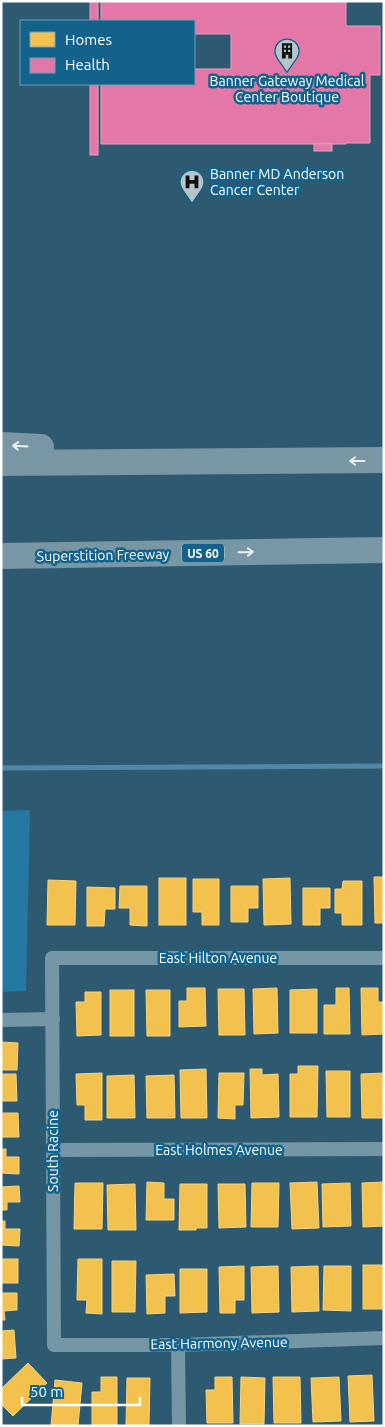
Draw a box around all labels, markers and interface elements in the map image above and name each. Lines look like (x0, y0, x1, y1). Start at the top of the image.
legend (20, 20, 195, 85)
text: Homes (65, 31, 112, 48)
building icon: Banner Gateway Medical Center Boutique (274, 38, 300, 72)
text: Health (65, 56, 110, 73)
place label: Banner Gateway Medical Center Boutique (210, 73, 365, 105)
place label: Banner MD Anderson Cancer Center (210, 166, 344, 198)
hospital icon: Banner MD Anderson Cancer Center (179, 169, 205, 203)
one-way arrow (12, 441, 28, 450)
one-way arrow (350, 456, 366, 465)
road number: US 60 (182, 544, 224, 562)
street label: Superstition Freeway (37, 546, 170, 564)
one-way arrow (238, 547, 254, 557)
street label: East Hilton Avenue (159, 950, 277, 966)
street label: South Racine (45, 1110, 61, 1192)
street label: East Holmes Avenue (155, 1142, 283, 1158)
street label: East Harmony Avenue (150, 1334, 288, 1352)
scale bar (22, 1374, 140, 1406)
text: 50 m (30, 1383, 63, 1400)

